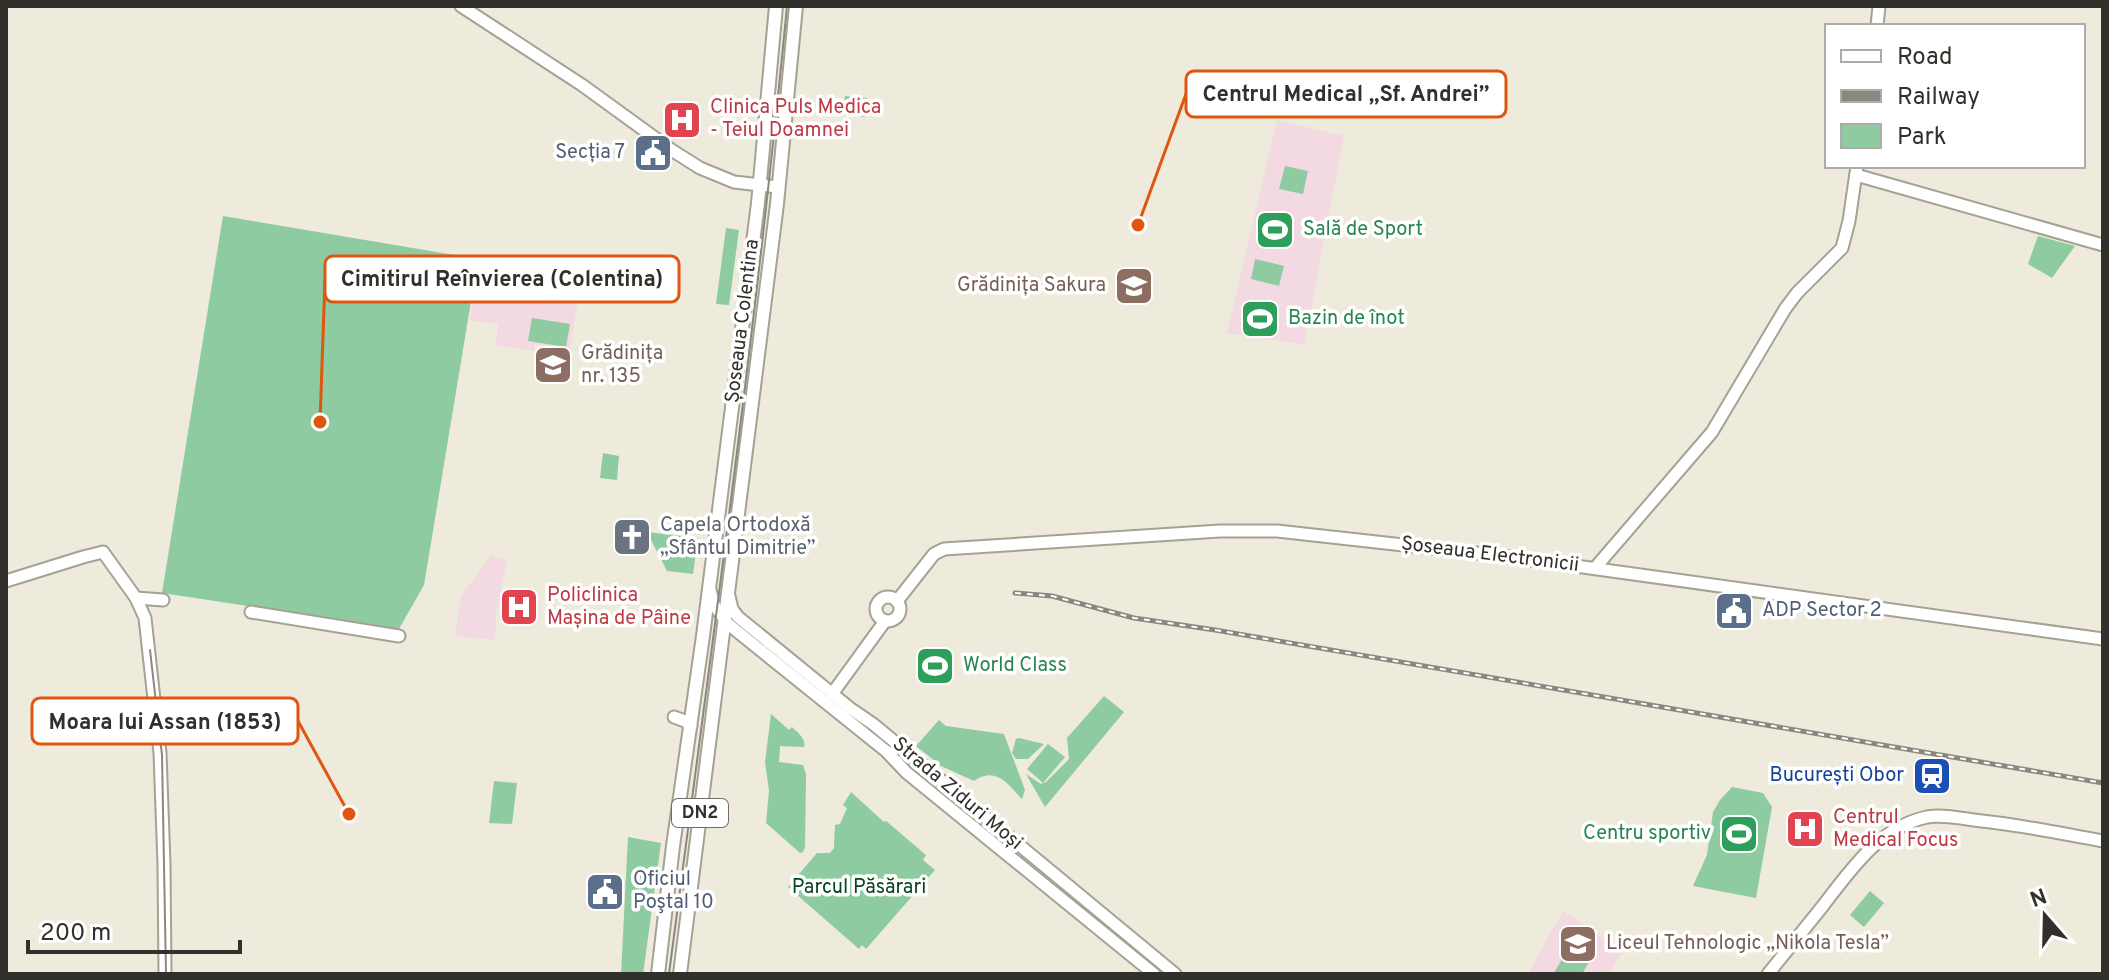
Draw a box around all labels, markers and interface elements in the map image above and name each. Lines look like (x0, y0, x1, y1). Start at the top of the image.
legend (1825, 24, 2085, 168)
text: Road (1897, 43, 1953, 73)
callout: Centrul Medical „Sf. Andrei” (1186, 71, 1506, 117)
text: Centrul Medical „Sf. Andrei” (1203, 82, 1489, 109)
text: Railway (1897, 83, 1980, 113)
place label: Clinica Puls Medica - Teiul Doamnei (710, 95, 881, 144)
hospital icon: Clinica Puls Medica - Teiul Doamnei (661, 99, 703, 141)
text: Park (1897, 123, 1947, 153)
public building icon: Secția 7 (632, 132, 674, 174)
place label: Secția 7 (555, 140, 625, 166)
sports icon: Sală de Sport (1254, 209, 1296, 251)
place label: Sală de Sport (1303, 217, 1423, 243)
street label: Șoseaua Colentina (720, 238, 766, 404)
callout: Cimitirul Reînvierea (Colentina) (325, 256, 679, 302)
school or university icon: Grădinița Sakura (1113, 265, 1155, 307)
text: Cimitirul Reînvierea (Colentina) (341, 267, 663, 294)
place label: Grădinița Sakura (957, 273, 1106, 299)
sports icon: Bazin de înot (1239, 298, 1281, 340)
place label: Bazin de înot (1288, 306, 1405, 332)
place label: Grădinița nr. 135 (581, 341, 663, 390)
school or university icon: Grădinița nr. 135 (532, 344, 574, 386)
place label: Capela Ortodoxă „Sfântul Dimitrie” (660, 513, 815, 562)
church icon: Capela Ortodoxă „Sfântul Dimitrie” (611, 516, 653, 558)
street label: Șoseaua Electronicii (1399, 531, 1581, 579)
place label: Policlinica Mașina de Pâine (547, 583, 691, 632)
hospital icon: Policlinica Mașina de Pâine (498, 586, 540, 628)
public building icon: ADP Sector 2 (1713, 590, 1755, 632)
place label: ADP Sector 2 (1762, 598, 1882, 624)
sports icon: World Class (914, 645, 956, 687)
place label: World Class (963, 653, 1067, 679)
callout: Moara lui Assan (1853) (32, 698, 298, 744)
text: Moara lui Assan (1853) (49, 710, 281, 737)
street label: Strada Ziduri Moși (886, 732, 1028, 856)
station icon: București Obor (1911, 755, 1953, 797)
place label: București Obor (1770, 763, 1904, 789)
road number: DN2 (672, 799, 728, 827)
place label: Centrul Medical Focus (1833, 805, 1958, 854)
hospital icon: Centrul Medical Focus (1784, 808, 1826, 850)
sports icon: Centru sportiv (1718, 813, 1760, 855)
place label: Centru sportiv (1583, 821, 1711, 847)
place label: Oficiul Poştal 10 (633, 867, 714, 916)
public building icon: Oficiul Poştal 10 (584, 871, 626, 913)
park label: Parcul Păsărari (792, 875, 926, 901)
north arrow (2005, 876, 2085, 956)
text: N (2027, 884, 2051, 915)
scale bar (28, 904, 240, 954)
text: 200 m (40, 919, 111, 949)
school or university icon: Liceul Tehnologic „Nikola Tesla” (1557, 923, 1599, 965)
place label: Liceul Tehnologic „Nikola Tesla” (1606, 931, 1889, 957)

